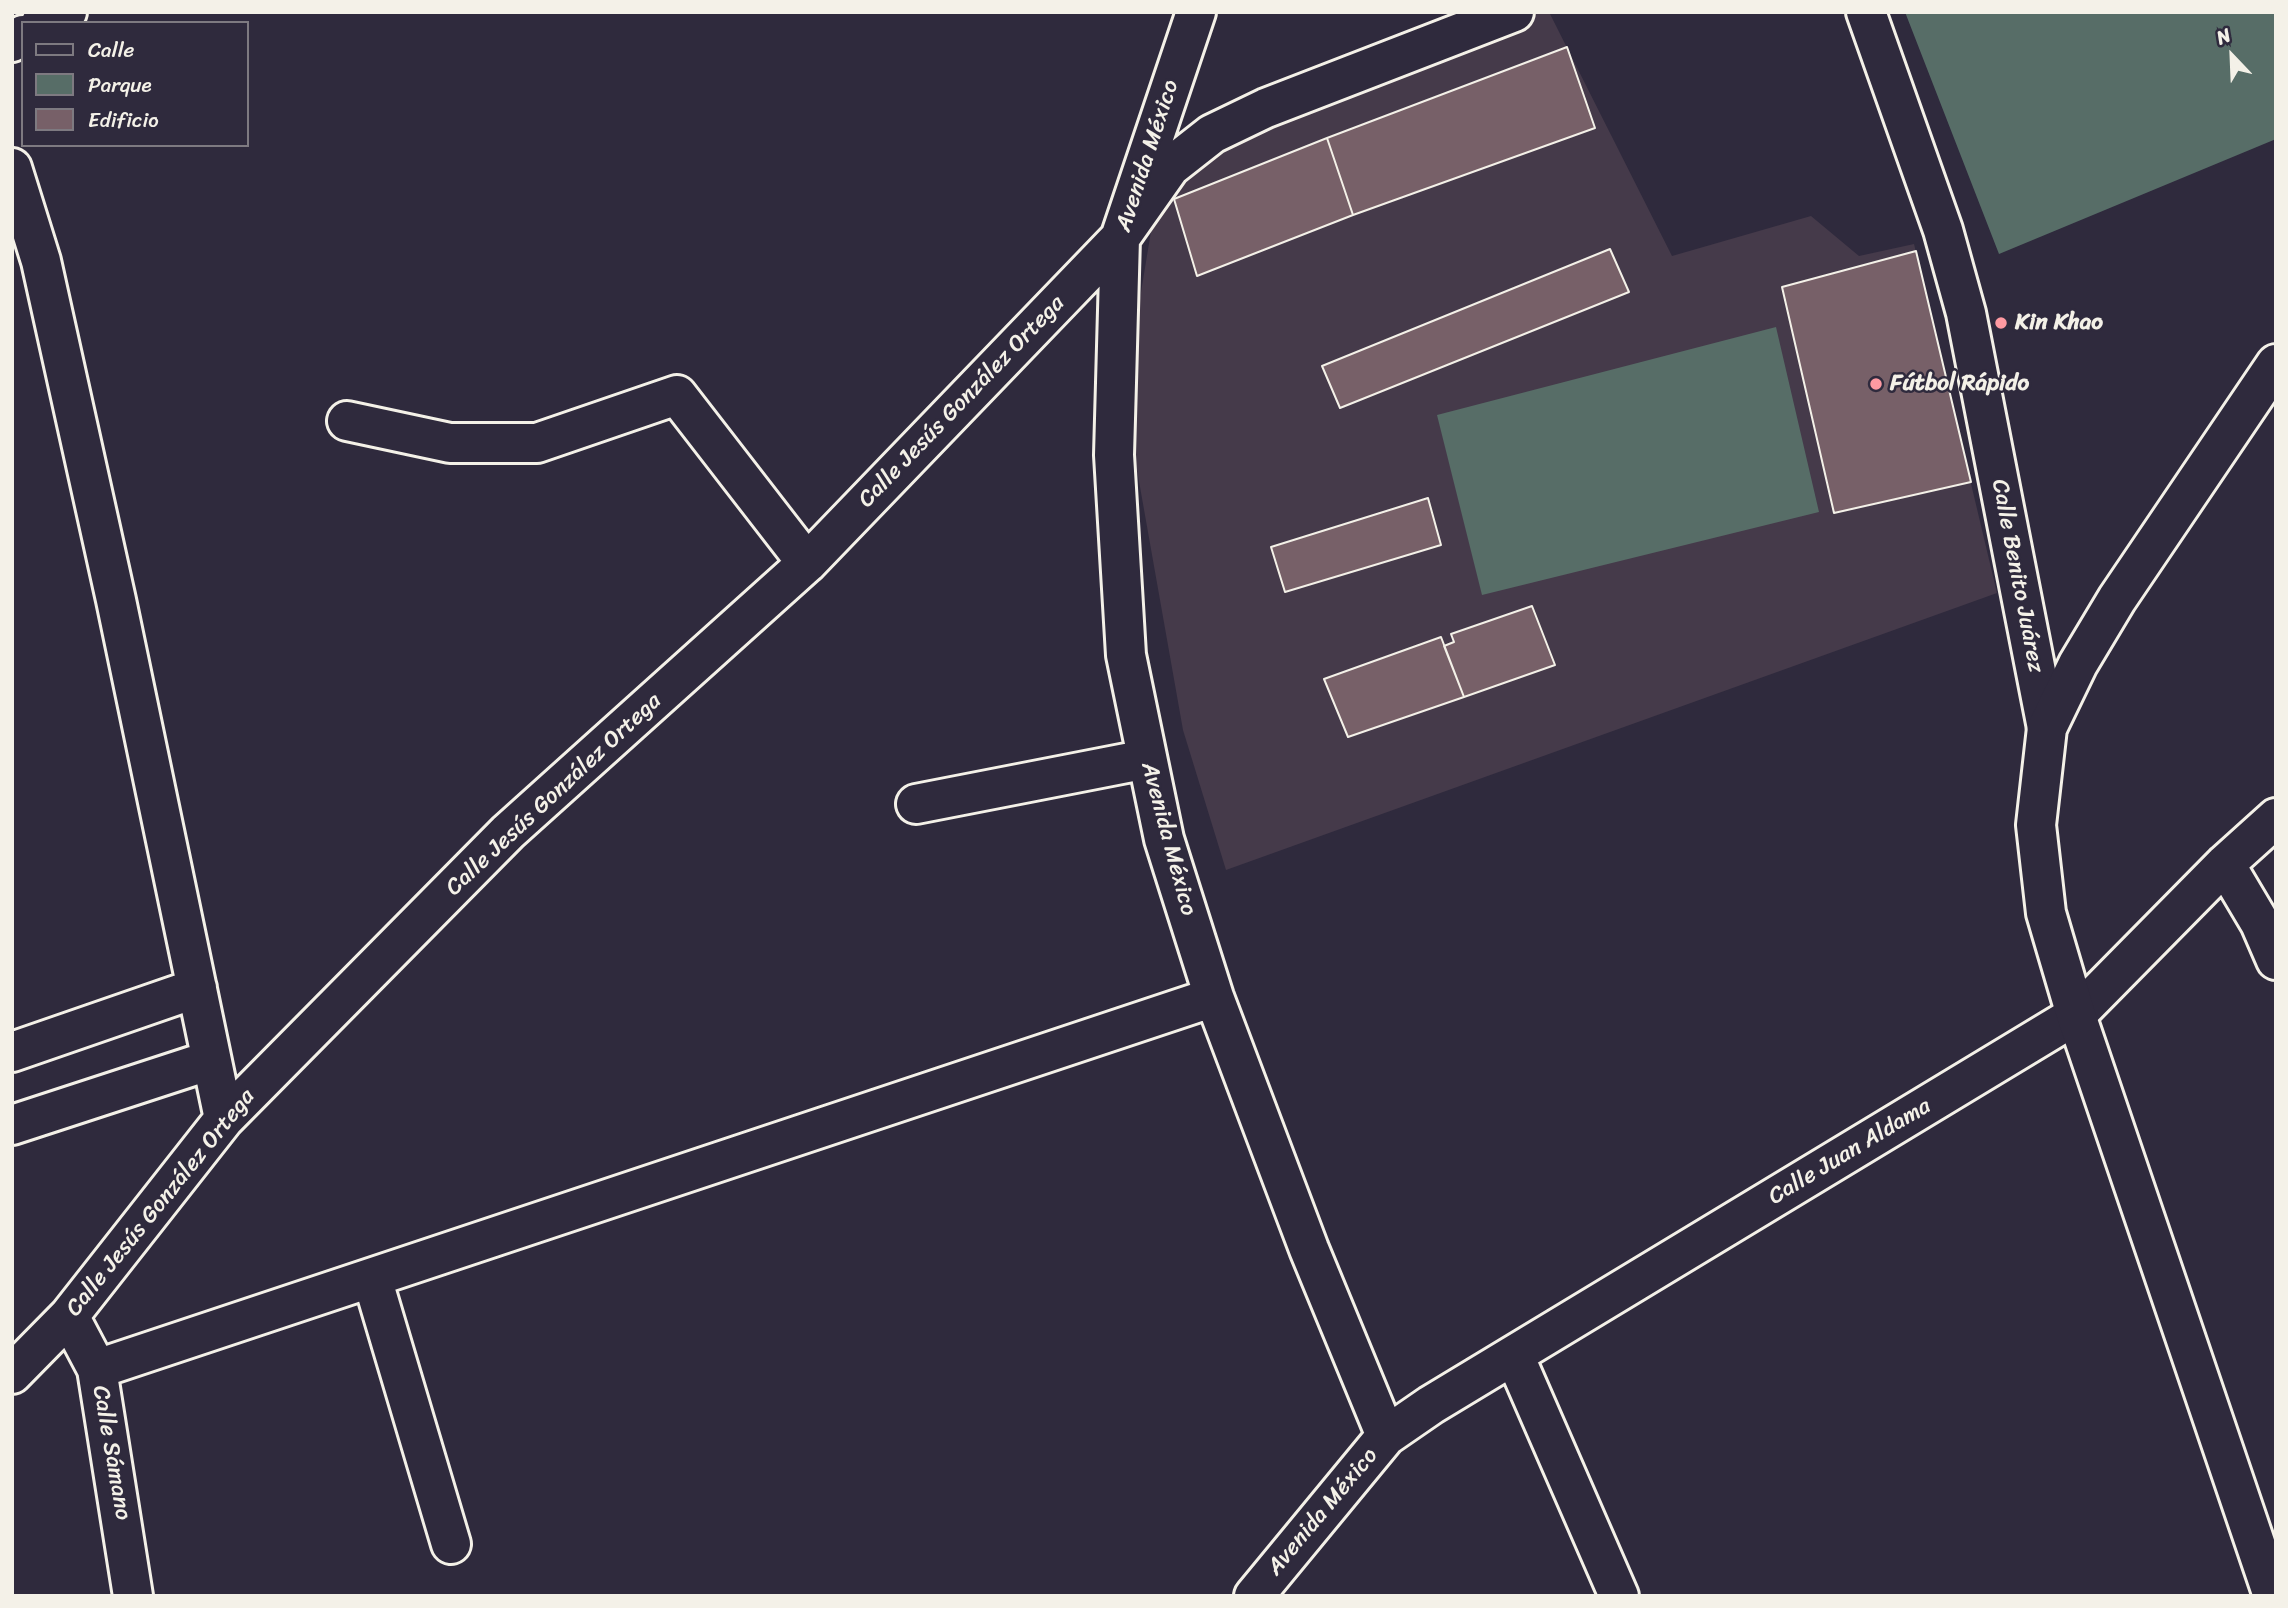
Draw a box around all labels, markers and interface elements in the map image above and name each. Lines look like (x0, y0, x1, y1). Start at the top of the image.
text: N (2211, 18, 2236, 54)
legend (21, 21, 248, 147)
north arrow (2197, 21, 2267, 91)
text: Calle (88, 31, 134, 69)
text: Parque (88, 66, 152, 104)
street label: Avenida México (1110, 77, 1186, 235)
text: Edificio (88, 101, 159, 139)
street label: Calle Jesús González Ortega (853, 290, 1071, 514)
place label: Kin Khao (2015, 309, 2103, 337)
marker: Kin Khao (1993, 315, 2009, 331)
place label: Fútbol Rápido (1890, 370, 2029, 398)
marker: Fútbol Rápido (1868, 376, 1884, 392)
street label: Calle Benito Juárez (1985, 477, 2049, 675)
street label: Calle Jesús González Ortega (441, 688, 667, 902)
street label: Avenida México (1134, 759, 1202, 919)
street label: Calle Jesús González Ortega (61, 1084, 261, 1322)
street label: Calle Juan Aldama (1764, 1093, 1936, 1211)
street label: Calle Sámano (86, 1384, 136, 1522)
street label: Avenida México (1262, 1443, 1384, 1581)

